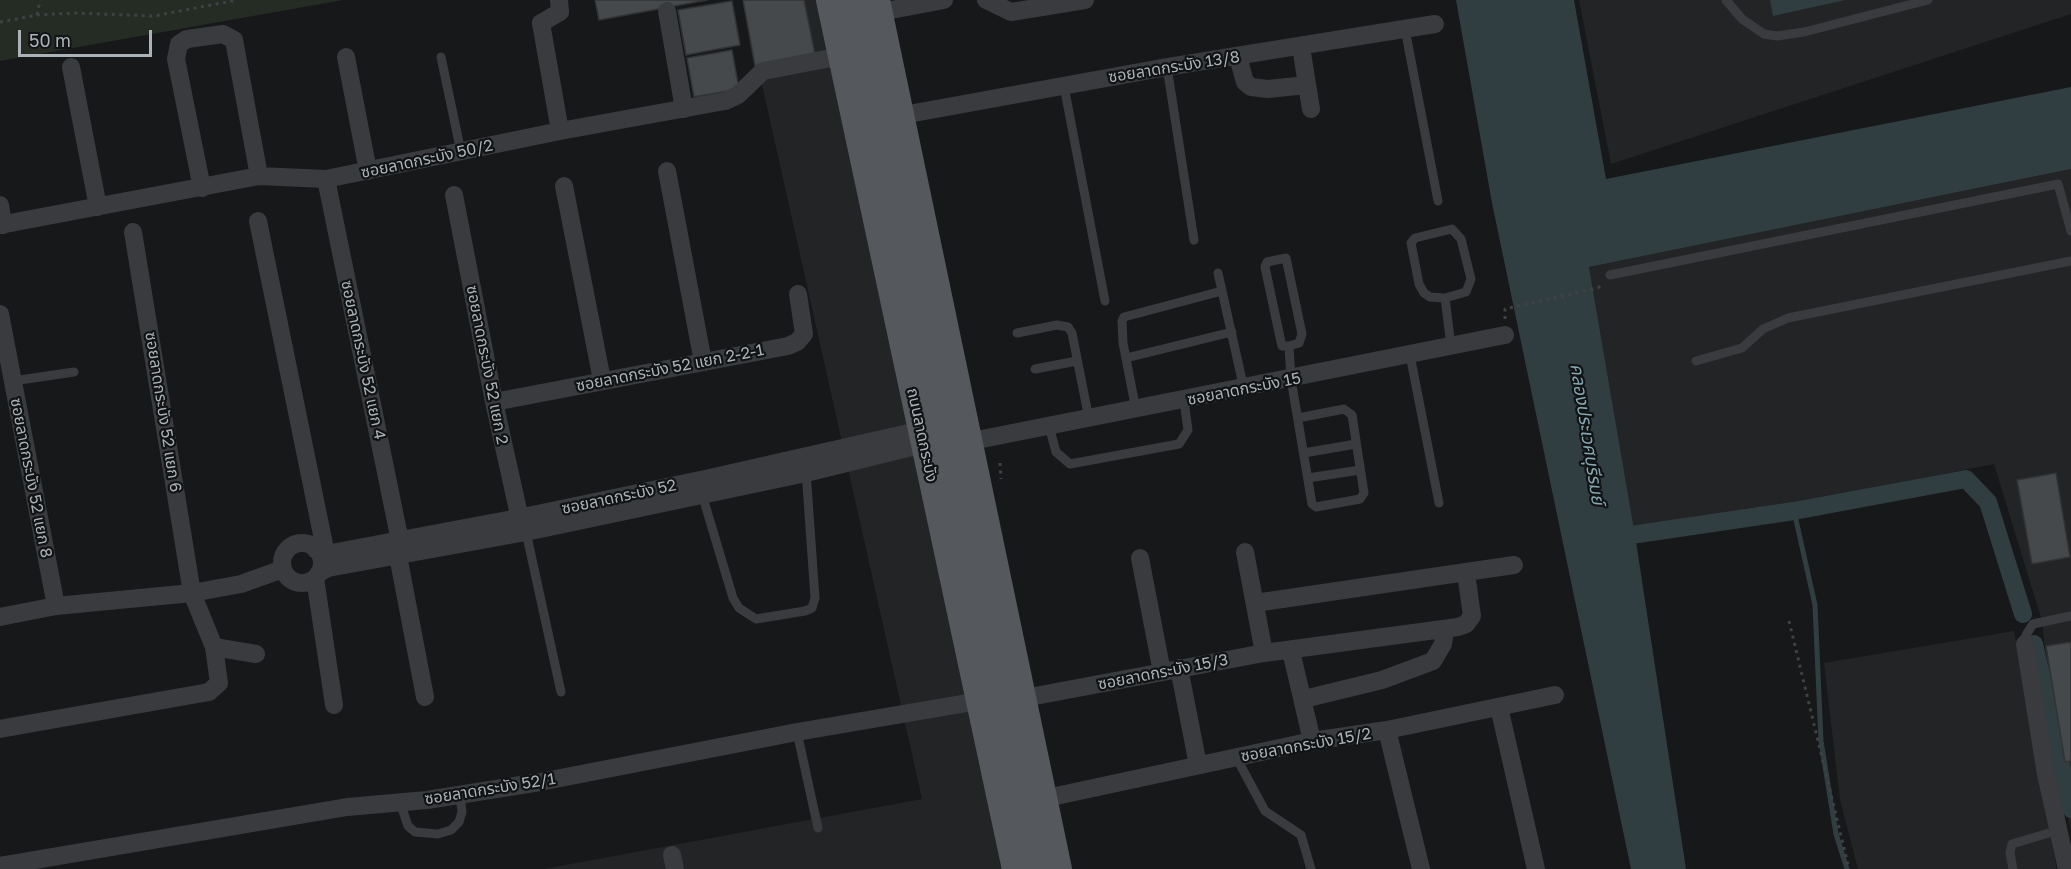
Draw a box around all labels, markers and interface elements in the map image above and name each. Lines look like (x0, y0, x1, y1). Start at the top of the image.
scale bar (21, 18, 154, 56)
text: 50 m (29, 29, 71, 51)
street label: ซอยลาดกระบัง 13/8 (1107, 47, 1241, 87)
street label: ซอยลาดกระบัง 50/2 (359, 136, 495, 182)
street label: ซอยลาดกระบัง 52 แยก 4 (337, 279, 389, 441)
street label: ซอยลาดกระบัง 52 แยก 2 (462, 284, 512, 446)
street label: ซอยลาดกระบัง 52 แยก 6 (141, 330, 185, 494)
street label: ซอยลาดกระบัง 52 แยก 2-2-1 (574, 340, 766, 396)
water label: คลองประเวศบุรีรมย์ (1565, 362, 1609, 506)
street label: ซอยลาดกระบัง 15 (1186, 369, 1302, 409)
street label: ถนนลาดกระบัง (903, 386, 941, 484)
street label: ซอยลาดกระบัง 52 แยก 8 (6, 397, 56, 559)
street label: ซอยลาดกระบัง 52 (560, 475, 678, 519)
street label: ซอยลาดกระบัง 15/3 (1096, 650, 1230, 694)
street label: ซอยลาดกระบัง 15/2 (1239, 724, 1373, 766)
street label: ซอยลาดกระบัง 52/1 (423, 769, 557, 809)

